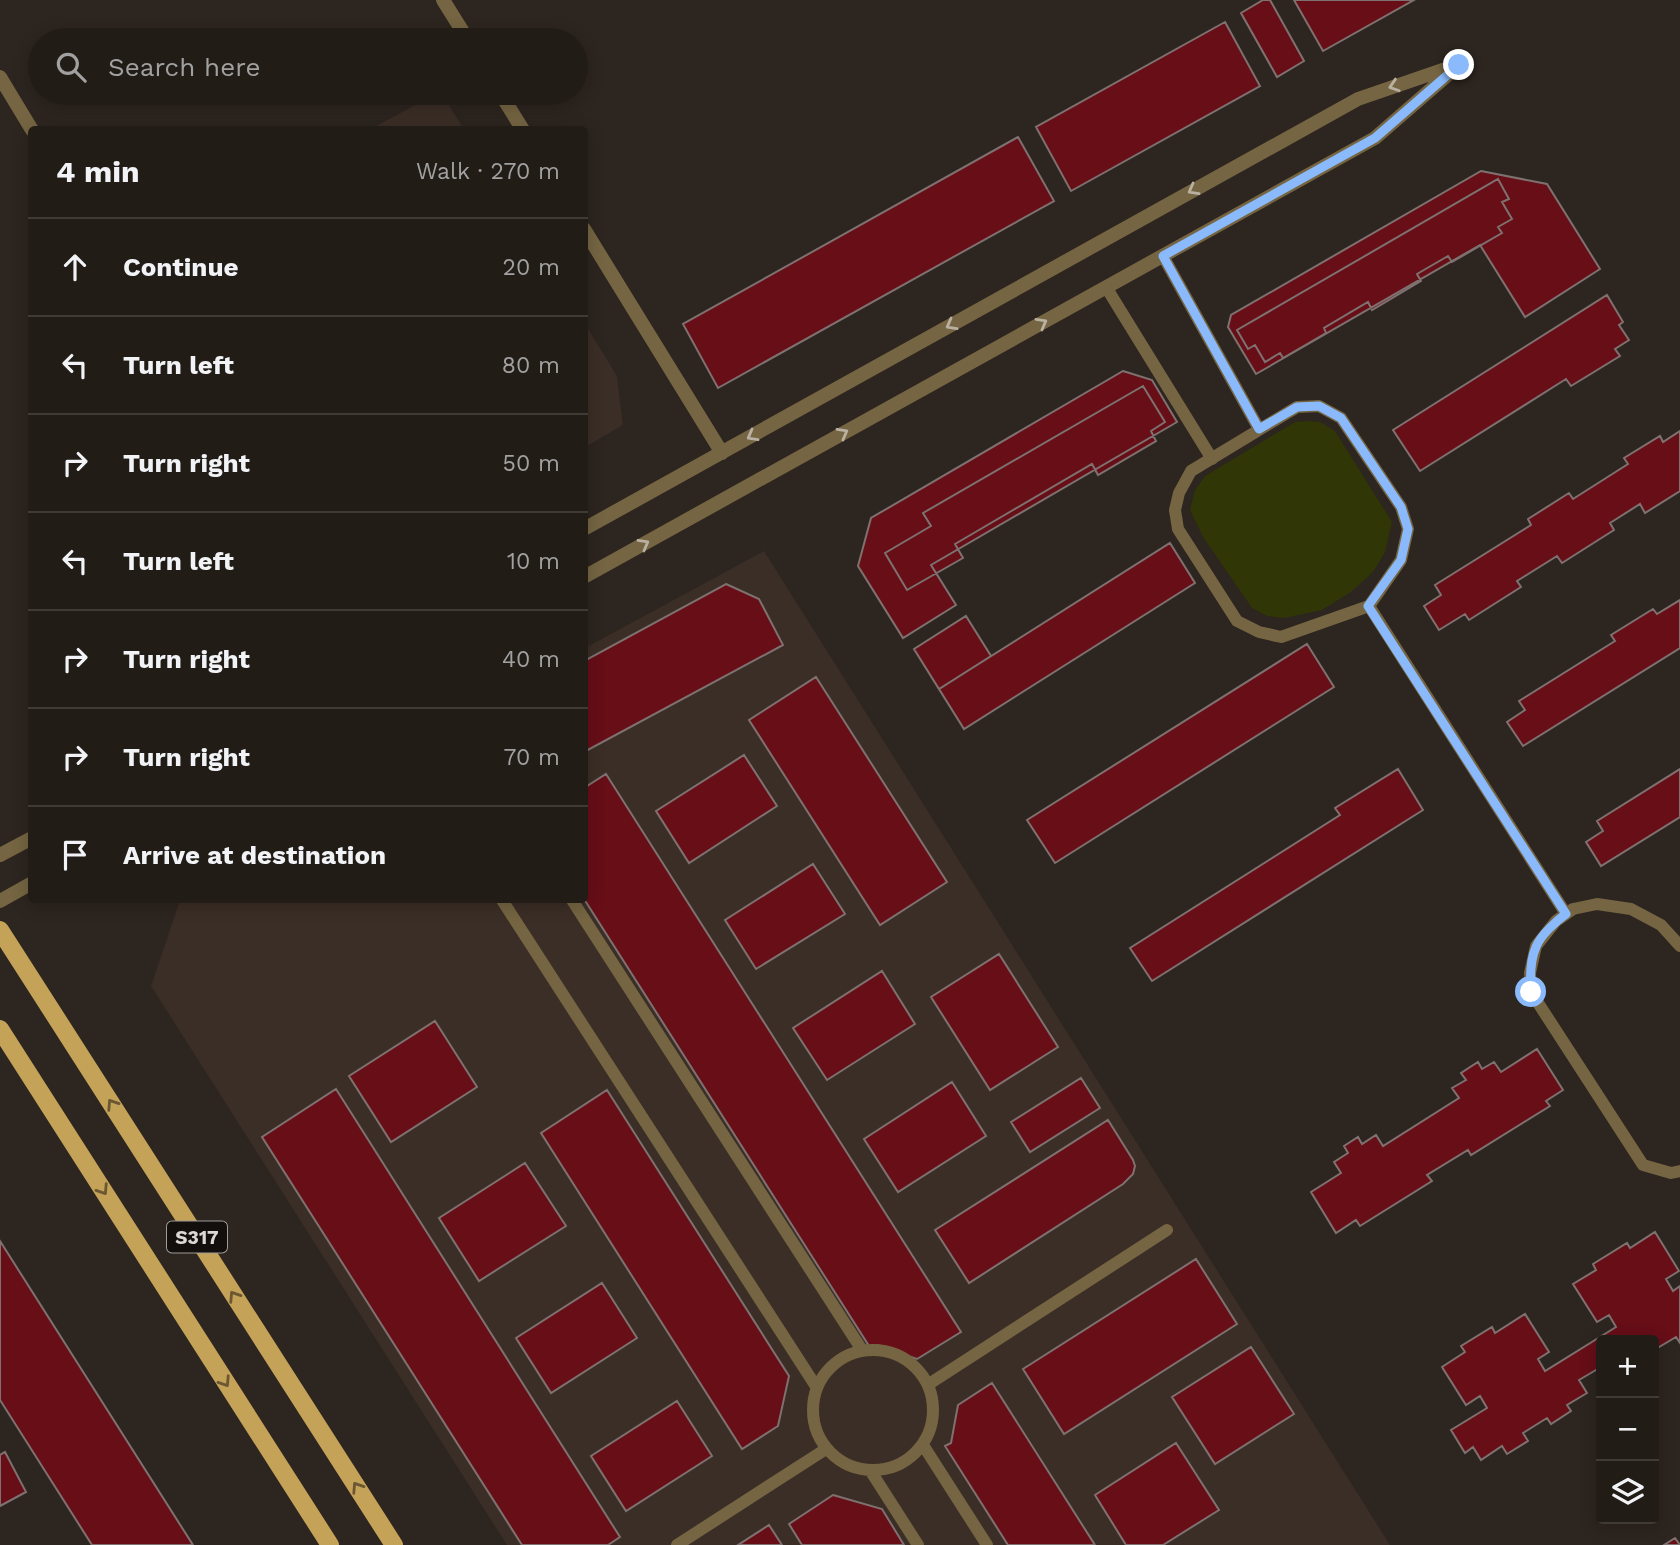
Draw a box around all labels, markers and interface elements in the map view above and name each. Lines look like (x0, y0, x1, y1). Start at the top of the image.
search box (28, 28, 588, 105)
icon: search (52, 48, 90, 86)
route end (1443, 49, 1474, 80)
text: Search here (108, 52, 260, 82)
one-way arrow (1389, 78, 1401, 92)
text: 4 min (56, 154, 140, 189)
text: Walk · 270 m (416, 158, 560, 185)
one-way arrow (1187, 182, 1200, 195)
icon: ahead (56, 248, 94, 286)
text: Continue (123, 252, 239, 282)
text: 20 m (503, 254, 560, 281)
one-way arrow (946, 317, 958, 330)
one-way arrow (1035, 318, 1047, 331)
icon: left (56, 346, 94, 384)
text: Turn left (123, 350, 234, 380)
text: 80 m (502, 352, 560, 379)
one-way arrow (747, 428, 759, 441)
one-way arrow (836, 428, 848, 441)
icon: right (56, 444, 94, 482)
text: Turn right (123, 448, 250, 478)
text: 50 m (503, 450, 560, 477)
one-way arrow (637, 539, 649, 552)
icon: left (56, 542, 94, 580)
text: Turn left (123, 546, 234, 576)
text: 10 m (507, 548, 560, 575)
icon: right (56, 640, 94, 678)
text: Turn right (123, 644, 250, 674)
text: 40 m (502, 646, 560, 673)
icon: right (56, 738, 94, 776)
text: Turn right (123, 742, 250, 772)
text: 70 m (503, 744, 560, 771)
icon: arrive (56, 836, 94, 874)
text: Arrive at destination (123, 840, 386, 870)
route start (1515, 976, 1546, 1007)
one-way arrow (107, 1099, 120, 1112)
one-way arrow (94, 1182, 107, 1195)
road number: S317 (167, 1222, 227, 1252)
one-way arrow (230, 1291, 243, 1304)
map controls (1596, 1335, 1659, 1524)
button: + (1596, 1335, 1659, 1398)
one-way arrow (217, 1374, 230, 1387)
button: − (1596, 1398, 1659, 1461)
button: layers (1596, 1461, 1659, 1524)
one-way arrow (352, 1482, 365, 1495)

